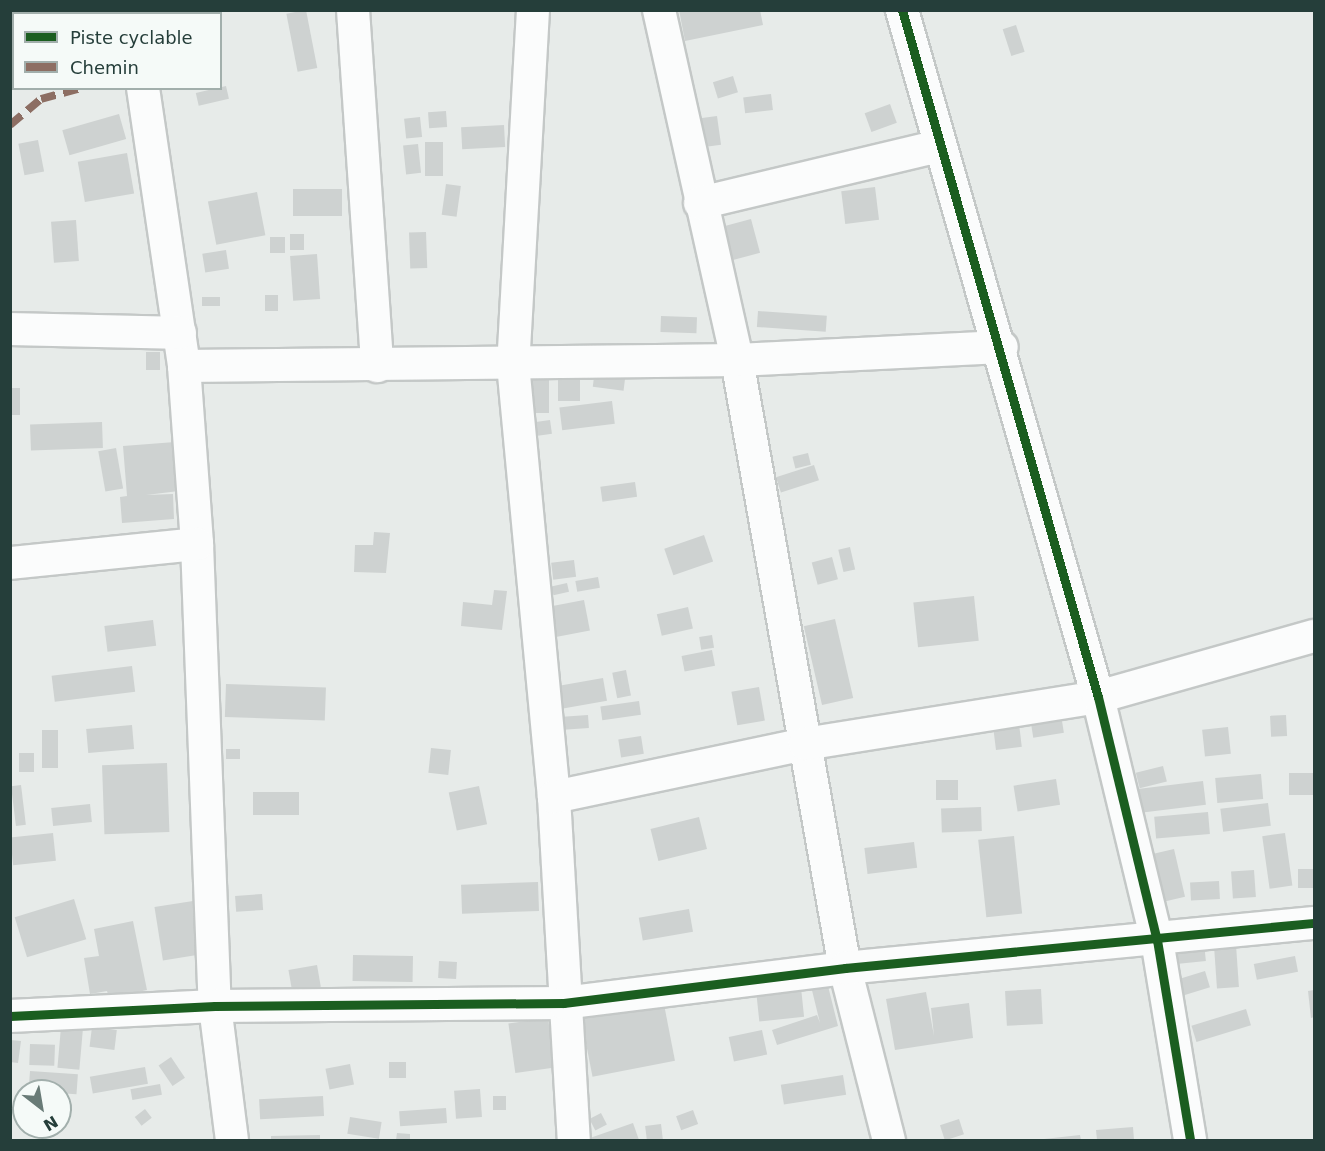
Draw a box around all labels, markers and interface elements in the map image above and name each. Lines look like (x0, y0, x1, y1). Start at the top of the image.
legend (12, 12, 222, 90)
text: Piste cyclable (70, 27, 193, 48)
text: Chemin (70, 57, 139, 78)
north arrow (12, 1079, 72, 1139)
text: N (40, 1112, 61, 1135)

